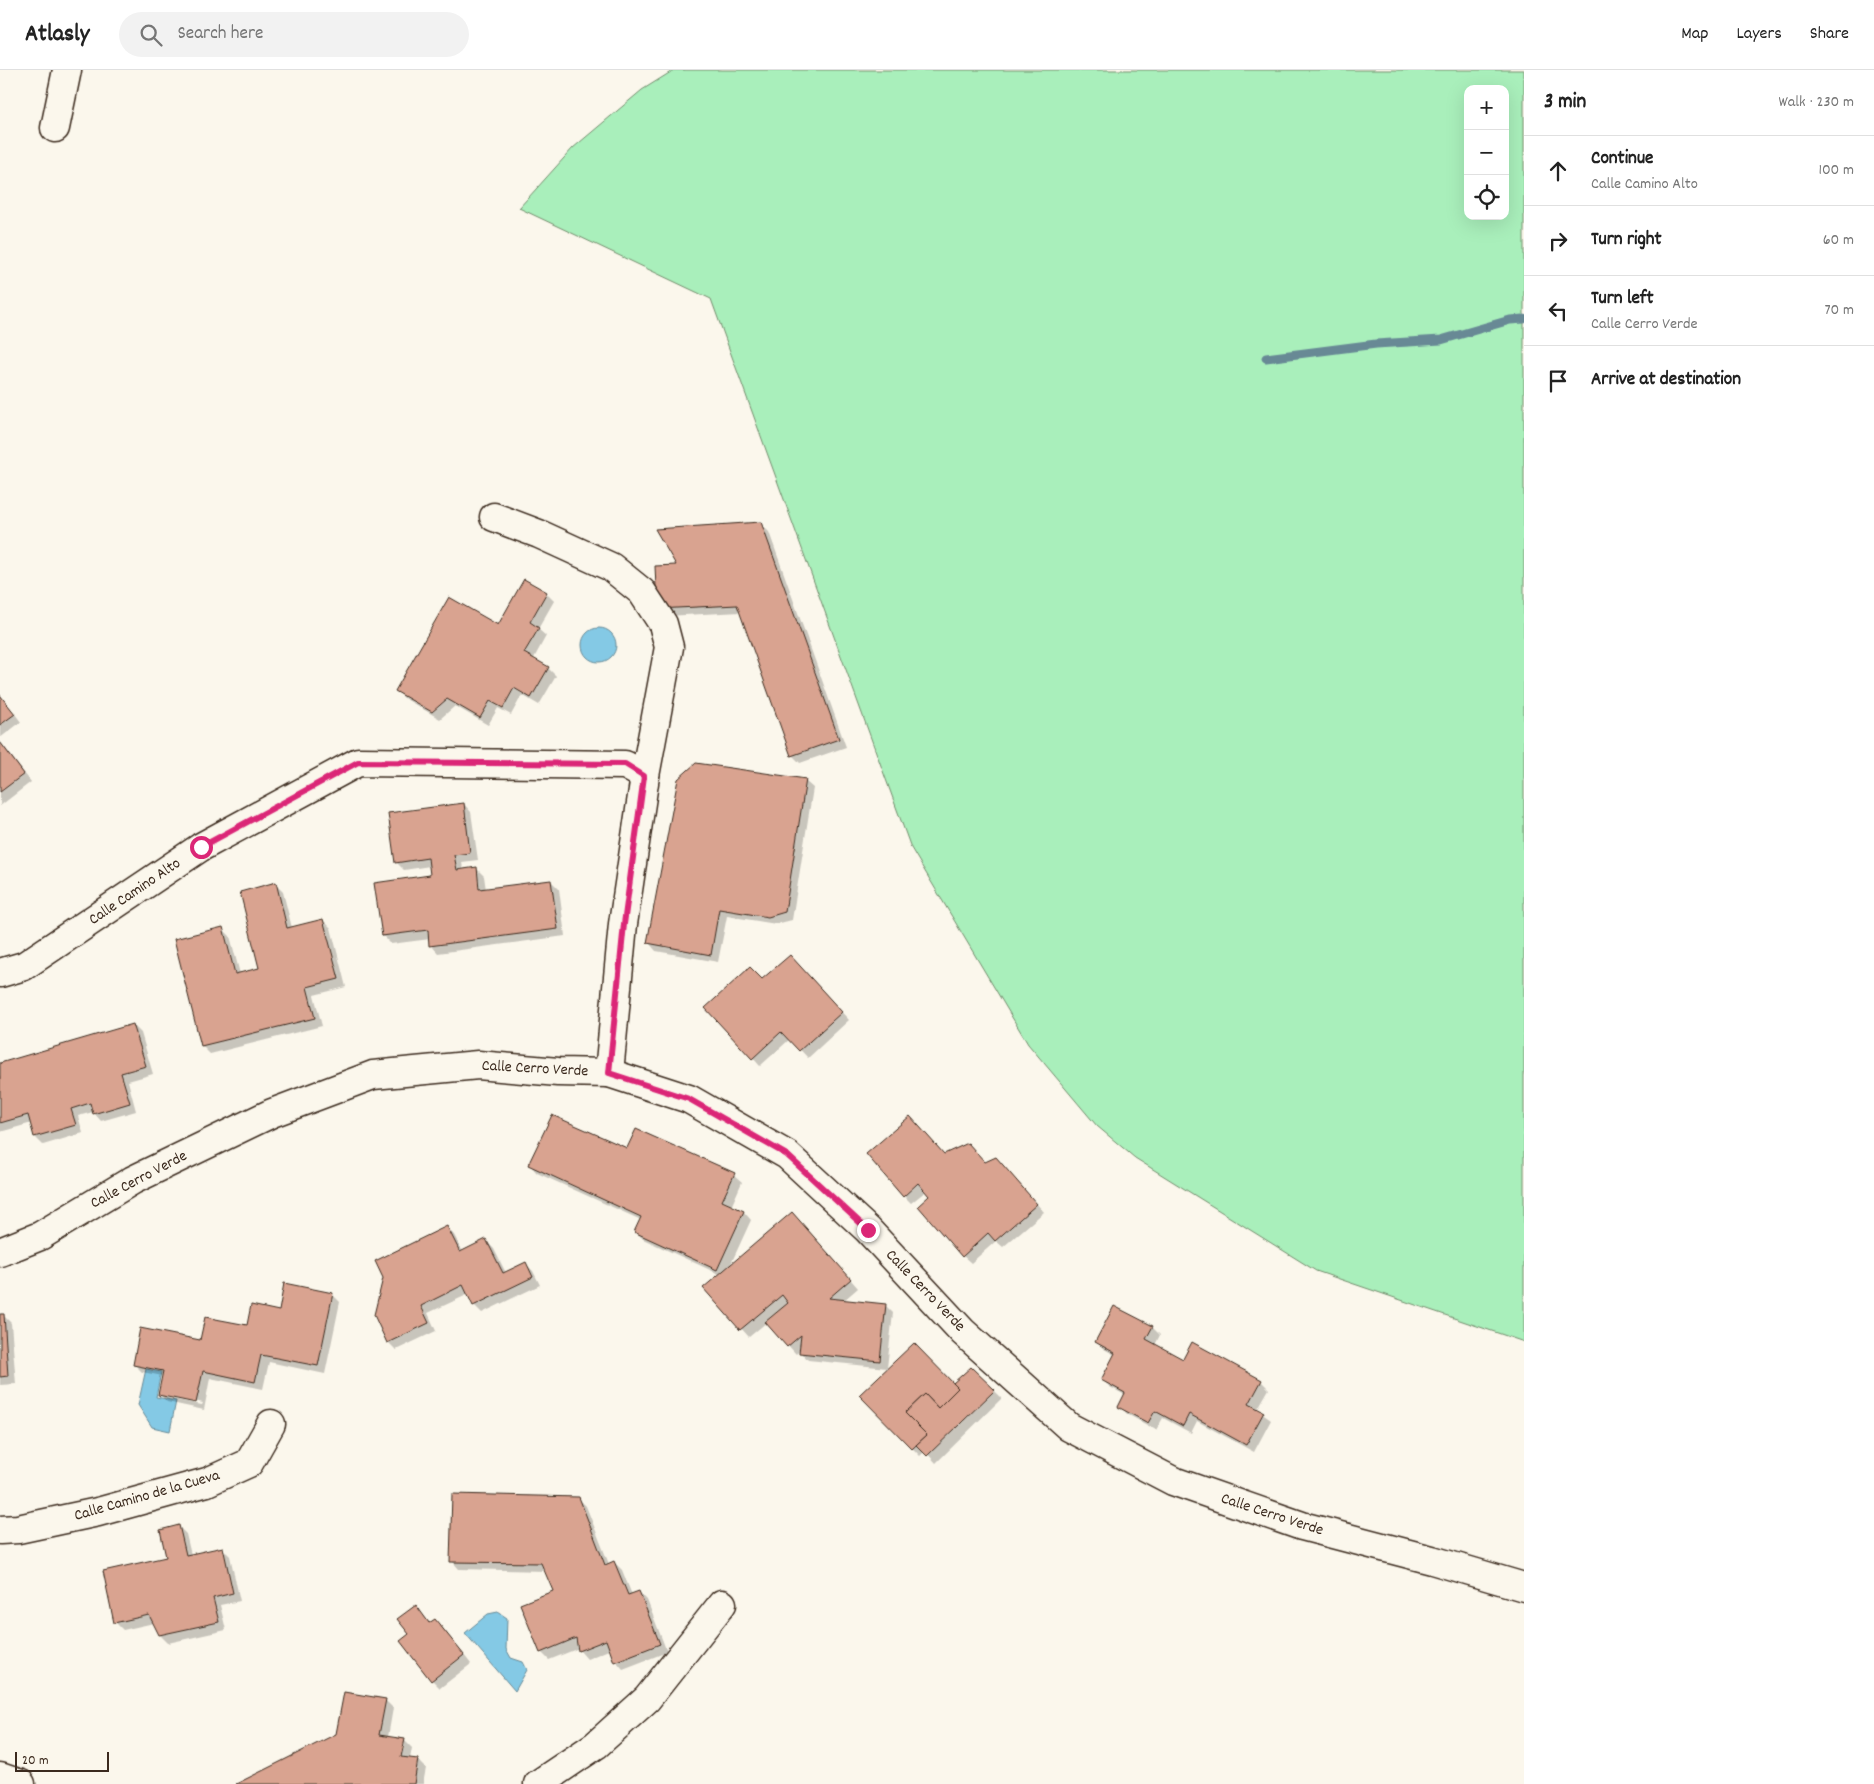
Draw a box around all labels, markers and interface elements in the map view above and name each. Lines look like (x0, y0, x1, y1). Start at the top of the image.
search box (119, 12, 469, 57)
text: Atlasly (25, 18, 89, 52)
icon: search (137, 21, 165, 49)
text: Search here (177, 21, 263, 48)
text: Map (1681, 22, 1708, 47)
text: Layers (1736, 22, 1782, 47)
text: Share (1810, 22, 1849, 47)
map controls (1464, 85, 1509, 220)
button: + (1464, 85, 1509, 130)
text: 3 min (1544, 88, 1586, 118)
text: Walk · 230 m (1778, 91, 1854, 114)
button: − (1464, 130, 1509, 175)
text: Continue (1591, 146, 1653, 173)
icon: ahead (1544, 157, 1572, 185)
text: 100 m (1818, 159, 1854, 182)
text: Calle Camino Alto (1591, 173, 1698, 196)
button: locate (1464, 175, 1509, 220)
icon: right (1544, 227, 1572, 255)
text: Turn right (1591, 227, 1662, 254)
text: 60 m (1823, 229, 1854, 252)
text: Turn left (1591, 286, 1654, 313)
icon: left (1544, 297, 1572, 325)
text: 70 m (1824, 299, 1854, 322)
text: Calle Cerro Verde (1591, 313, 1698, 336)
icon: arrive (1544, 367, 1572, 395)
text: Arrive at destination (1591, 367, 1741, 394)
route start (190, 836, 213, 859)
street label: Calle Camino Alto (84, 853, 186, 931)
street label: Calle Cerro Verde (481, 1055, 589, 1083)
street label: Calle Cerro Verde (87, 1145, 191, 1215)
route end (857, 1219, 880, 1242)
street label: Calle Cerro Verde (880, 1245, 970, 1337)
street label: Calle Camino de la Cueva (72, 1464, 223, 1528)
street label: Calle Cerro Verde (1218, 1488, 1326, 1542)
scale bar (15, 1749, 109, 1772)
text: 20 m (22, 1751, 49, 1771)

